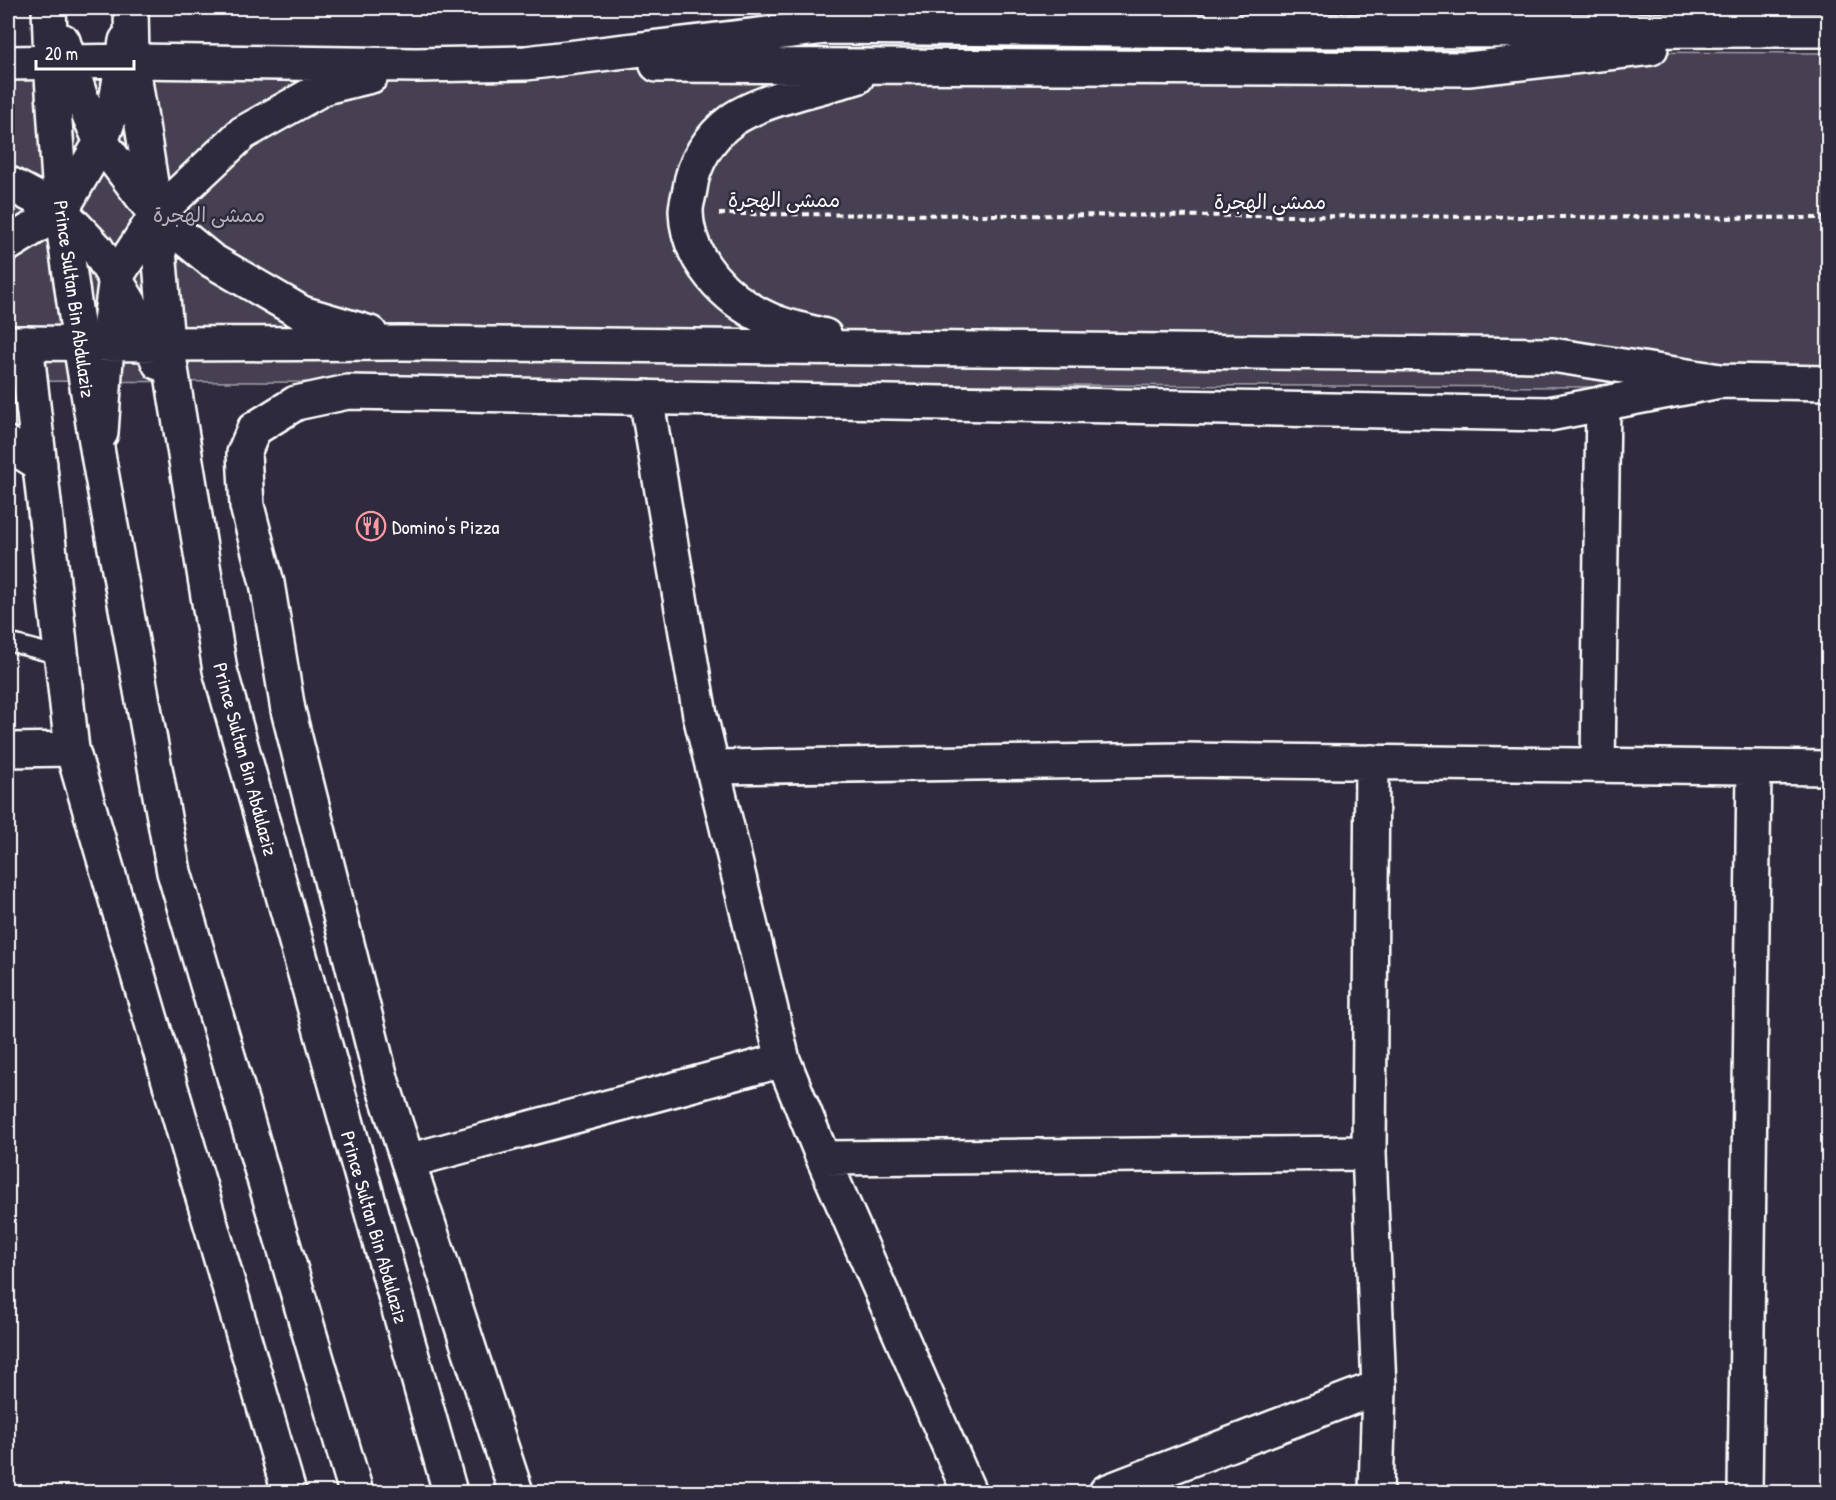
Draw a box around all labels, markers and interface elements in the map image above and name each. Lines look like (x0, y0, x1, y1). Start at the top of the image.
scale bar (36, 33, 134, 71)
text: 20 m (45, 41, 78, 66)
street label: ممشى الهجرة (728, 186, 840, 213)
street label: ممشى الهجرة (1214, 188, 1326, 215)
street label: Prince Sultan Bin Abdulaziz (48, 199, 102, 400)
park label: ممشى الهجرة (153, 201, 265, 228)
restaurant icon: Domino's Pizza (355, 510, 387, 542)
place label: Domino's Pizza (392, 513, 500, 540)
street label: Prince Sultan Bin Abdulaziz (207, 659, 285, 859)
street label: Prince Sultan Bin Abdulaziz (335, 1128, 416, 1327)

